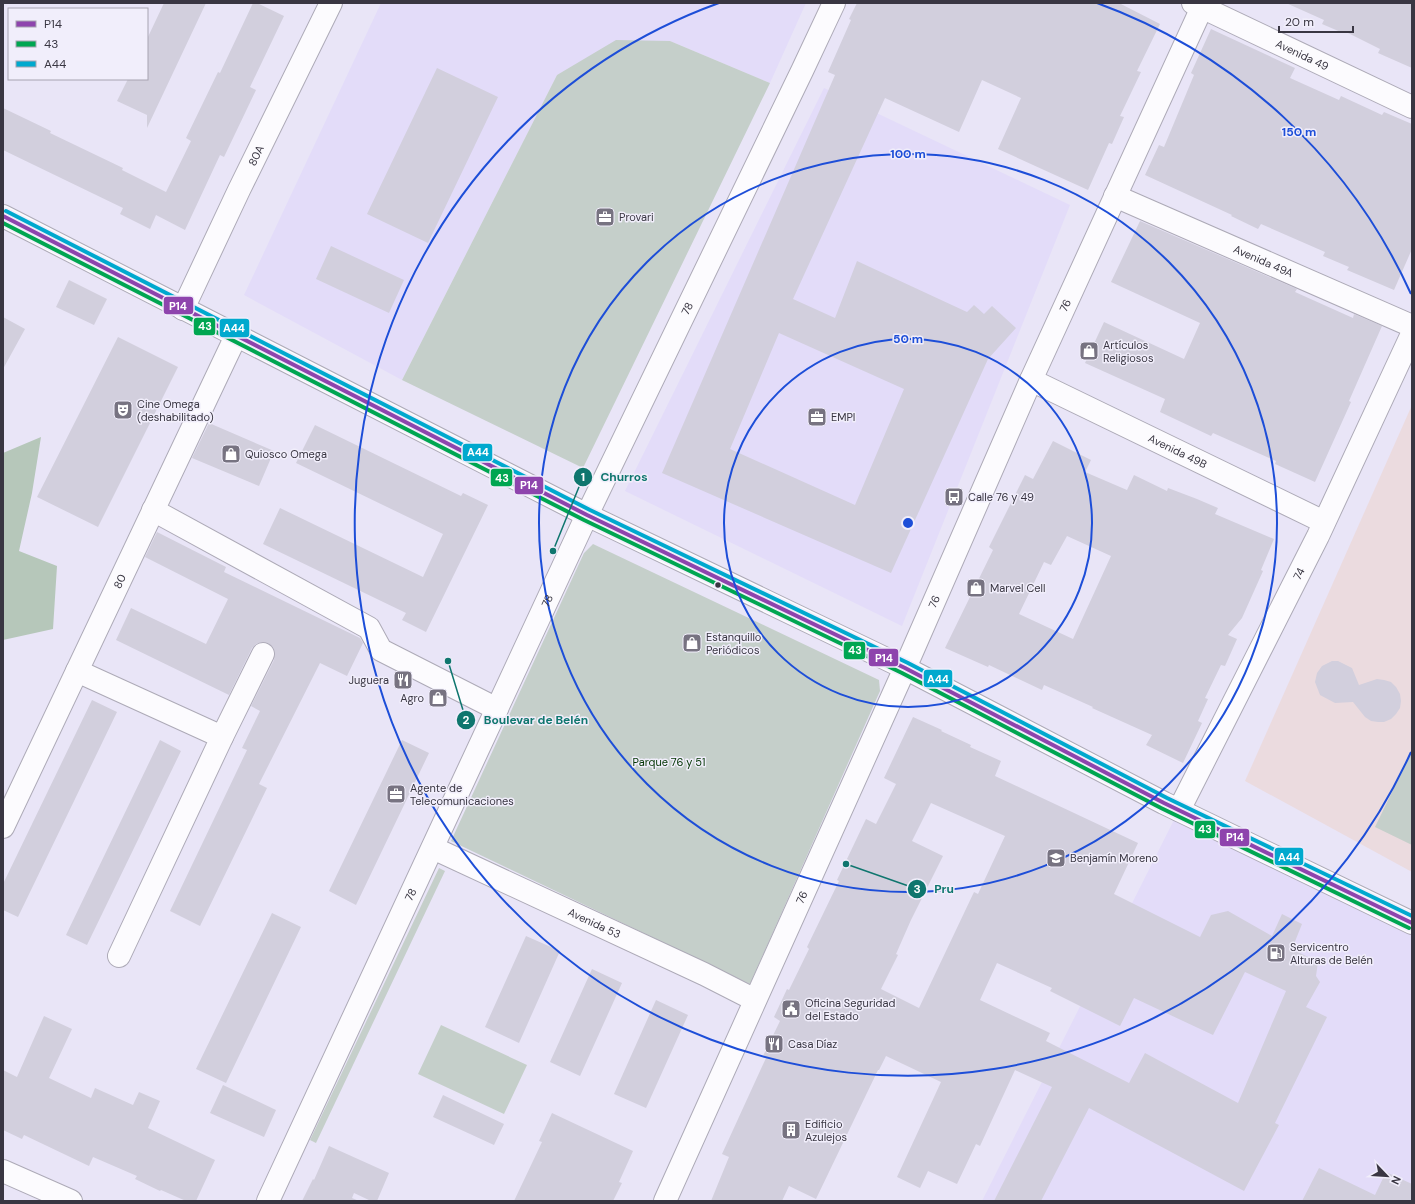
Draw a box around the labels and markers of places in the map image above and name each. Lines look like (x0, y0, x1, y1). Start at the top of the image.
office icon: Provari (594, 206, 616, 228)
place label: Provari (619, 210, 654, 224)
place label: Artículos Religiosos (1103, 338, 1153, 365)
shop icon: Artículos Religiosos (1078, 340, 1100, 362)
place label: Cine Omega (deshabilitado) (137, 397, 214, 424)
theatre icon: Cine Omega (deshabilitado) (112, 399, 134, 421)
office icon: EMPI (806, 406, 828, 428)
place label: EMPI (831, 410, 855, 424)
shop icon: Quiosco Omega (220, 443, 242, 465)
place label: Quiosco Omega (245, 447, 327, 461)
callout: Churros (573, 465, 656, 489)
bus stop icon: Calle 76 y 49 (943, 486, 965, 508)
place label: Calle 76 y 49 (968, 490, 1034, 504)
centre of rings (901, 516, 915, 530)
shop icon: Marvel Cell (965, 577, 987, 599)
unlabelled marker (713, 580, 723, 590)
place label: Marvel Cell (990, 581, 1046, 595)
place label: Estanquillo Periódicos (706, 630, 761, 657)
shop icon: Estanquillo Periódicos (681, 632, 703, 654)
restaurant icon: Juguera (392, 669, 414, 691)
place label: Juguera (348, 673, 389, 687)
shop icon: Agro (427, 687, 449, 709)
place label: Agro (400, 691, 424, 705)
callout: Boulevar de Belén (456, 708, 597, 732)
place label: Agente de Telecomunicaciones (410, 781, 514, 808)
office icon: Agente de Telecomunicaciones (385, 783, 407, 805)
school or university icon: Benjamín Moreno (1045, 847, 1067, 869)
place label: Benjamín Moreno (1070, 851, 1158, 865)
callout: Pru (907, 877, 962, 901)
place label: Servicentro Alturas de Belén (1290, 940, 1373, 967)
fuel station icon: Servicentro Alturas de Belén (1265, 942, 1287, 964)
place label: Oficina Seguridad del Estado (805, 996, 895, 1023)
public building icon: Oficina Seguridad del Estado (780, 998, 802, 1020)
restaurant icon: Casa Díaz (763, 1033, 785, 1055)
place label: Casa Díaz (788, 1037, 837, 1051)
place label: Edificio Azulejos (805, 1117, 847, 1144)
building icon: Edificio Azulejos (780, 1119, 802, 1141)

